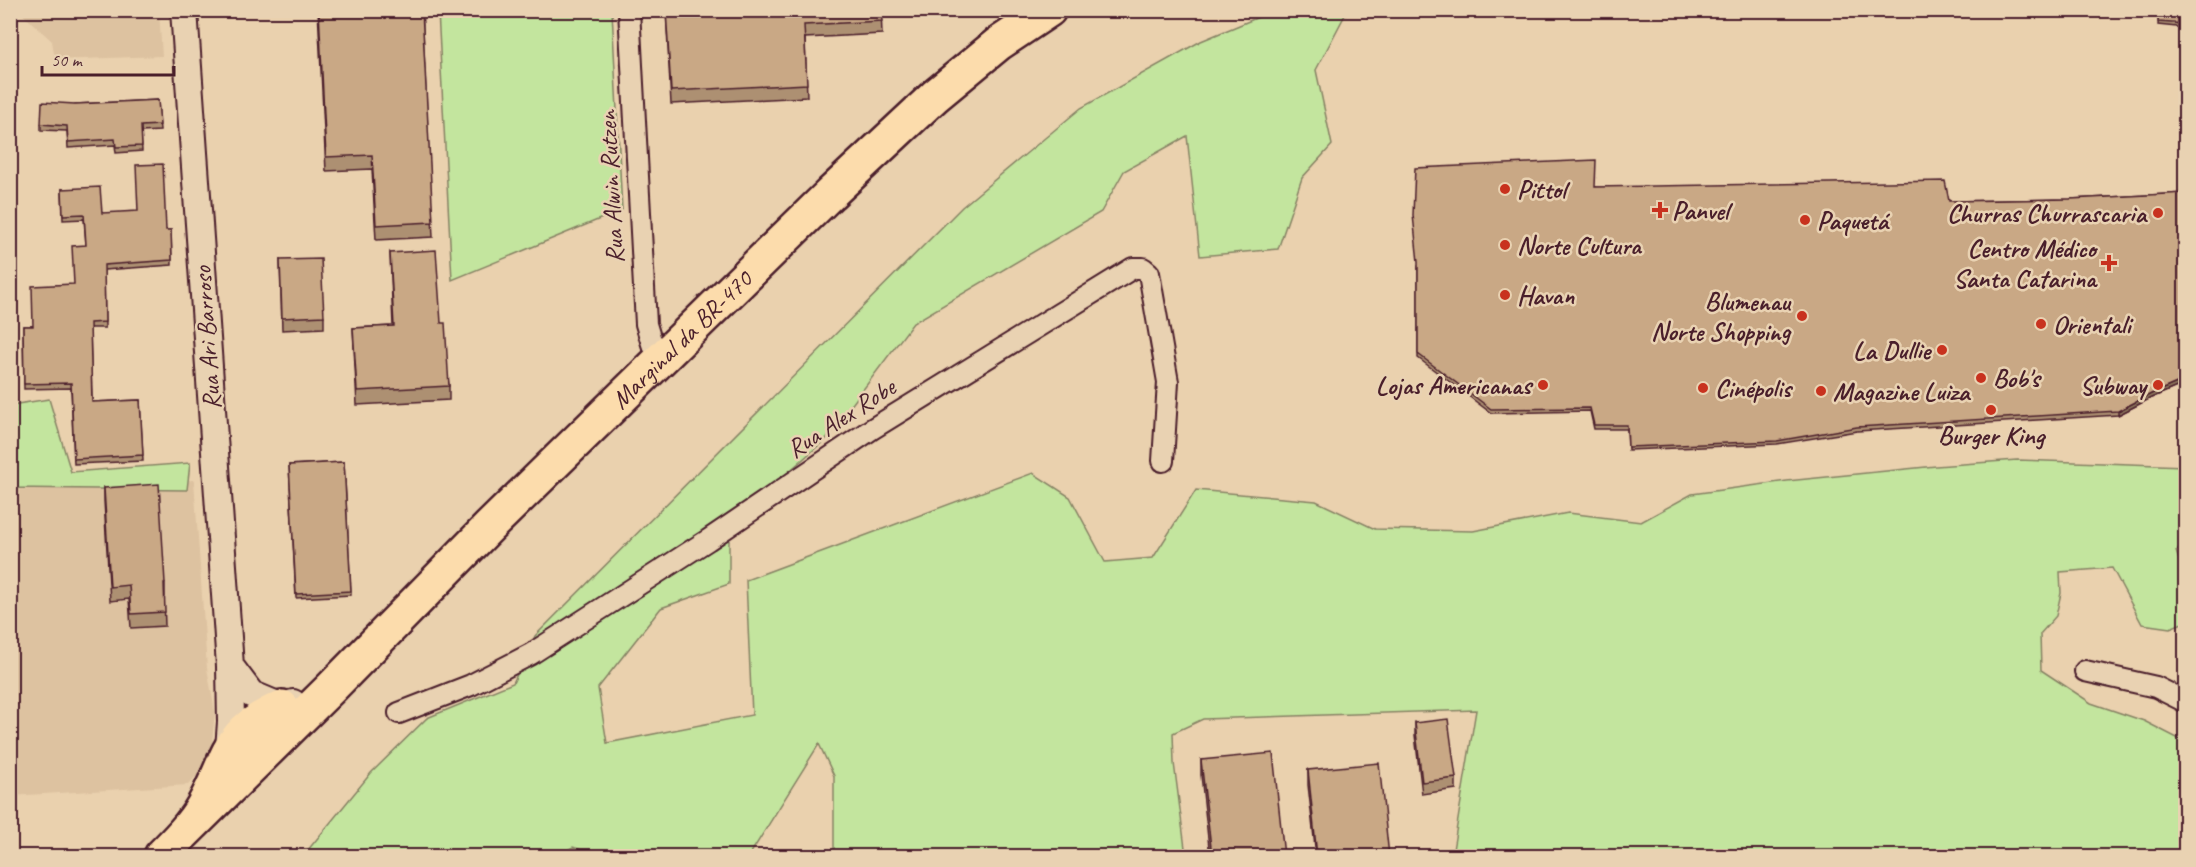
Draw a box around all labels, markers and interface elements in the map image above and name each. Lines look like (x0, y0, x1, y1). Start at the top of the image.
scale bar (42, 39, 174, 77)
text: 50 m (51, 49, 84, 71)
street label: Rua Alwin Rutzen (590, 108, 631, 264)
place label: Pittol (1517, 173, 1571, 206)
marker: Pittol (1498, 182, 1512, 196)
place label: Panvel (1672, 194, 1734, 227)
place label: Churras Churrascaria (1947, 197, 2148, 230)
marker: Panvel (1653, 203, 1667, 217)
place label: Paquetá (1817, 204, 1890, 237)
marker: Churras Churrascaria (2151, 206, 2165, 220)
marker: Paquetá (1798, 213, 1812, 227)
place label: Norte Cultura (1517, 229, 1643, 262)
place label: Centro Médico Santa Catarina (1953, 232, 2099, 295)
marker: Norte Cultura (1498, 238, 1512, 252)
marker: Centro Médico Santa Catarina (2100, 254, 2118, 272)
street label: Marginal da BR-470 (604, 261, 760, 416)
street label: Rua Ari Barroso (185, 263, 228, 411)
place label: Havan (1517, 279, 1575, 312)
place label: Blumenau Norte Shopping (1651, 285, 1793, 348)
marker: Havan (1498, 288, 1512, 302)
place label: Orientali (2053, 308, 2134, 341)
marker: Blumenau Norte Shopping (1795, 309, 1809, 323)
marker: Orientali (2034, 317, 2048, 331)
place label: La Dullie (1853, 334, 1932, 367)
marker: La Dullie (1935, 343, 1949, 357)
place label: Bob's (1993, 362, 2043, 395)
place label: Lojas Americanas (1376, 369, 1534, 402)
place label: Subway (2080, 369, 2149, 402)
street label: Rua Alex Robe (780, 370, 903, 465)
marker: Bob's (1974, 371, 1988, 385)
place label: Cinépolis (1715, 372, 1794, 405)
place label: Magazine Luiza (1833, 375, 1972, 408)
marker: Lojas Americanas (1536, 378, 1550, 392)
marker: Subway (2151, 378, 2165, 392)
marker: Cinépolis (1696, 381, 1710, 395)
marker: Magazine Luiza (1814, 384, 1828, 398)
marker: Burger King (1984, 403, 1998, 417)
place label: Burger King (1938, 419, 2047, 452)

